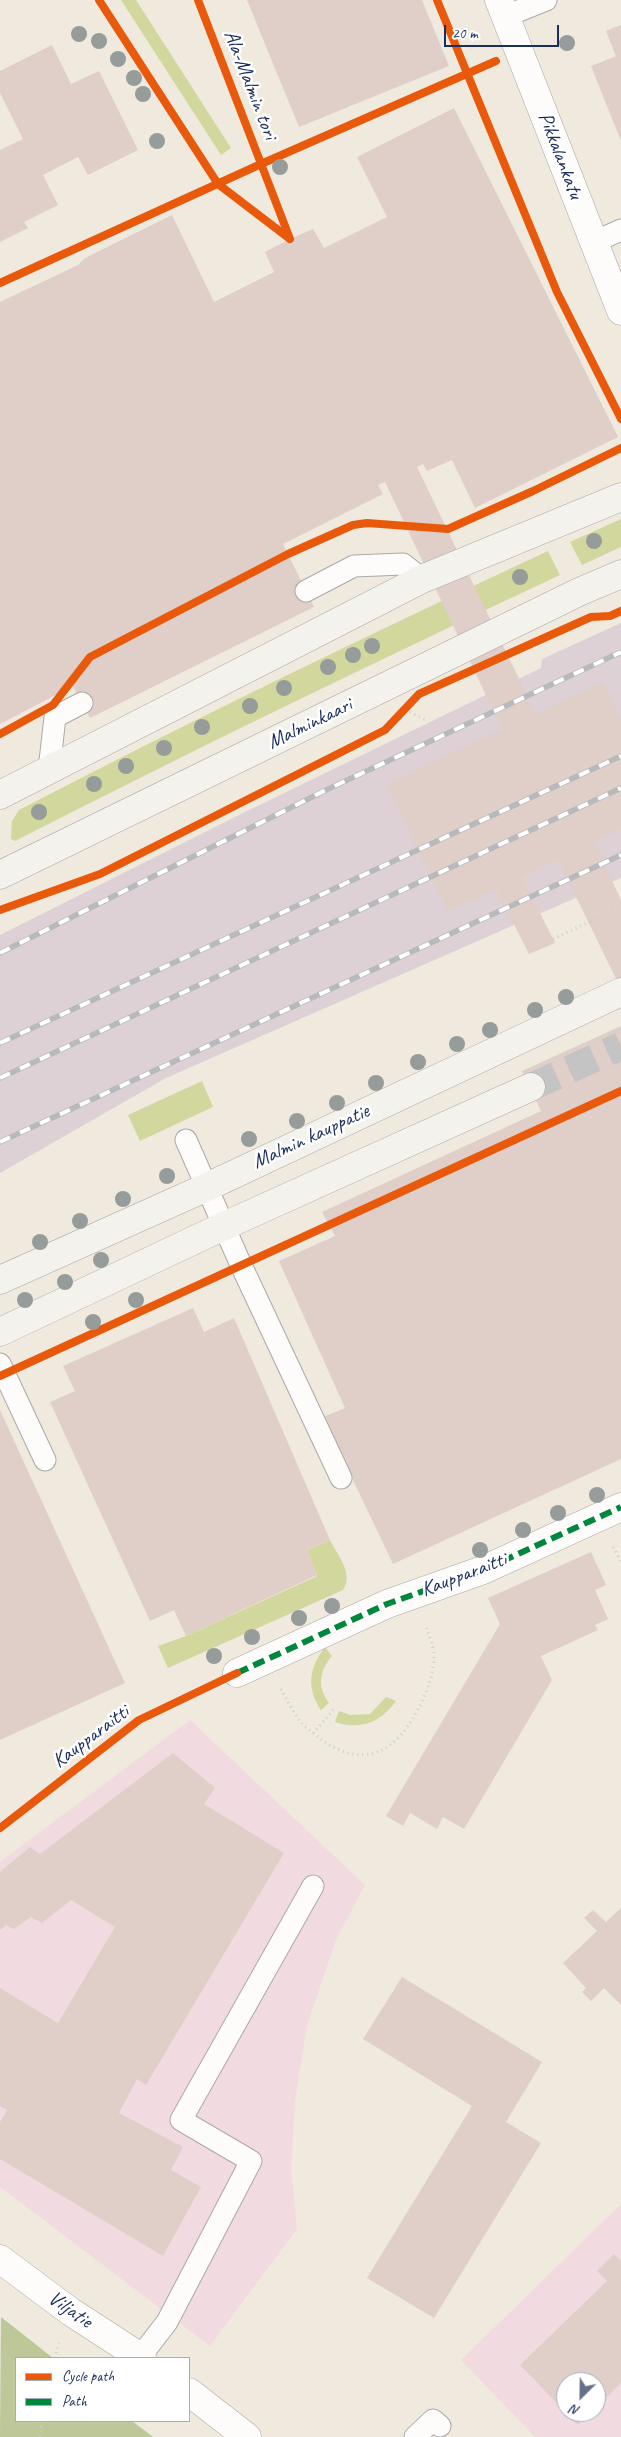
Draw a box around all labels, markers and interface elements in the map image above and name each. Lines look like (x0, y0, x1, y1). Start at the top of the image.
scale bar (446, 15, 561, 47)
text: 20 m (452, 24, 478, 43)
street label: Ala-Malmin tori (218, 27, 282, 143)
street label: Pikkalankatu (532, 109, 588, 203)
street label: Malminkaari (264, 693, 356, 755)
street label: Malmin kauppatie (249, 1099, 373, 1175)
street label: Kaupparaitti (418, 1547, 510, 1603)
street label: Kaupparaitti (48, 1700, 134, 1774)
street label: Viljatie (43, 2286, 97, 2334)
legend (15, 2357, 190, 2422)
text: Cycle path (62, 2367, 114, 2386)
north arrow (556, 2372, 606, 2422)
text: Path (62, 2392, 87, 2411)
text: N (568, 2401, 583, 2420)

